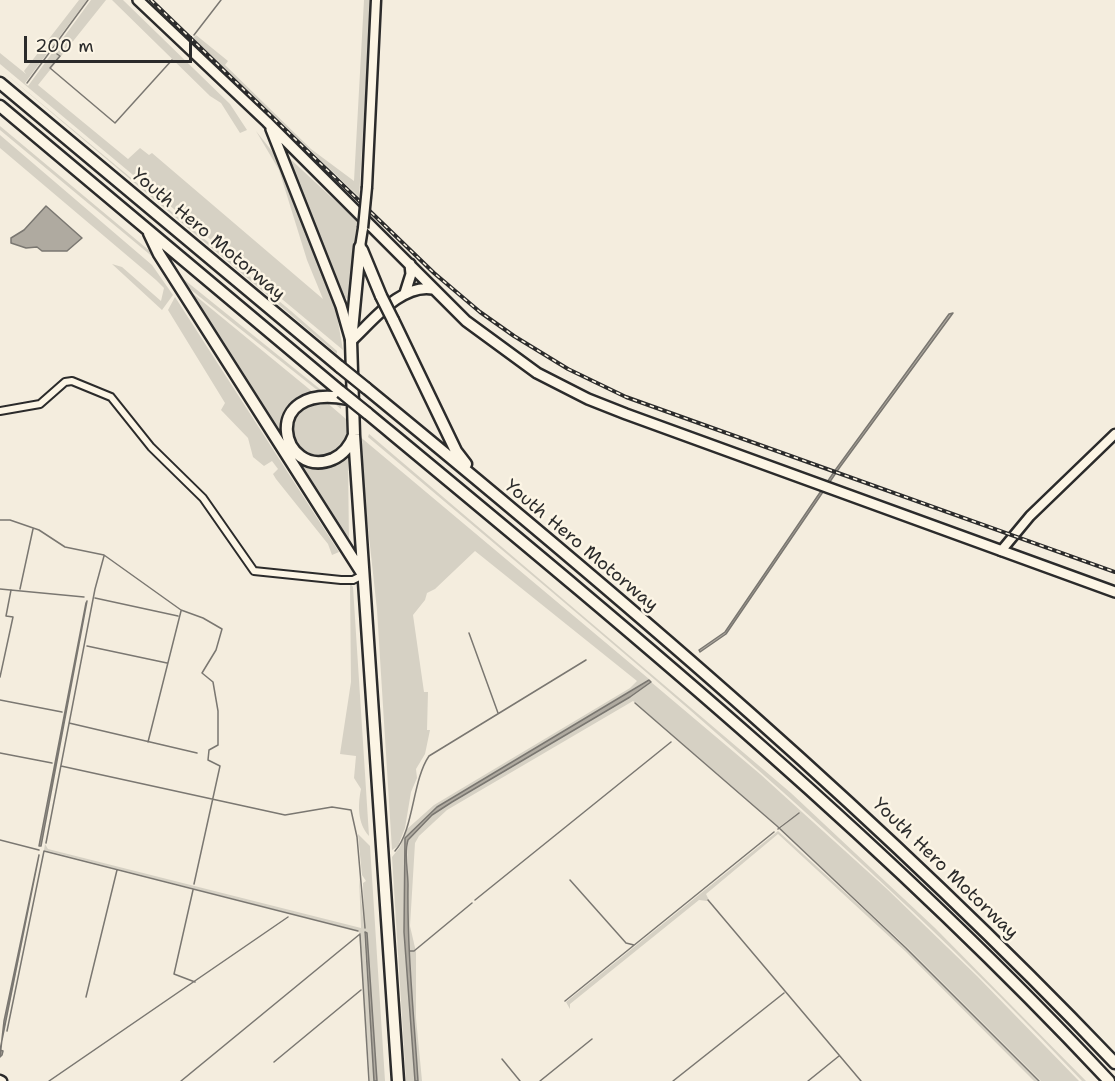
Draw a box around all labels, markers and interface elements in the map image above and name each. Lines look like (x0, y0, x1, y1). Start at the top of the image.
scale bar (27, 24, 195, 62)
text: 200 m (35, 34, 94, 58)
street label: Youth Hero Motorway (127, 165, 289, 305)
street label: Youth Hero Motorway (500, 476, 662, 616)
street label: Youth Hero Motorway (868, 794, 1022, 944)

